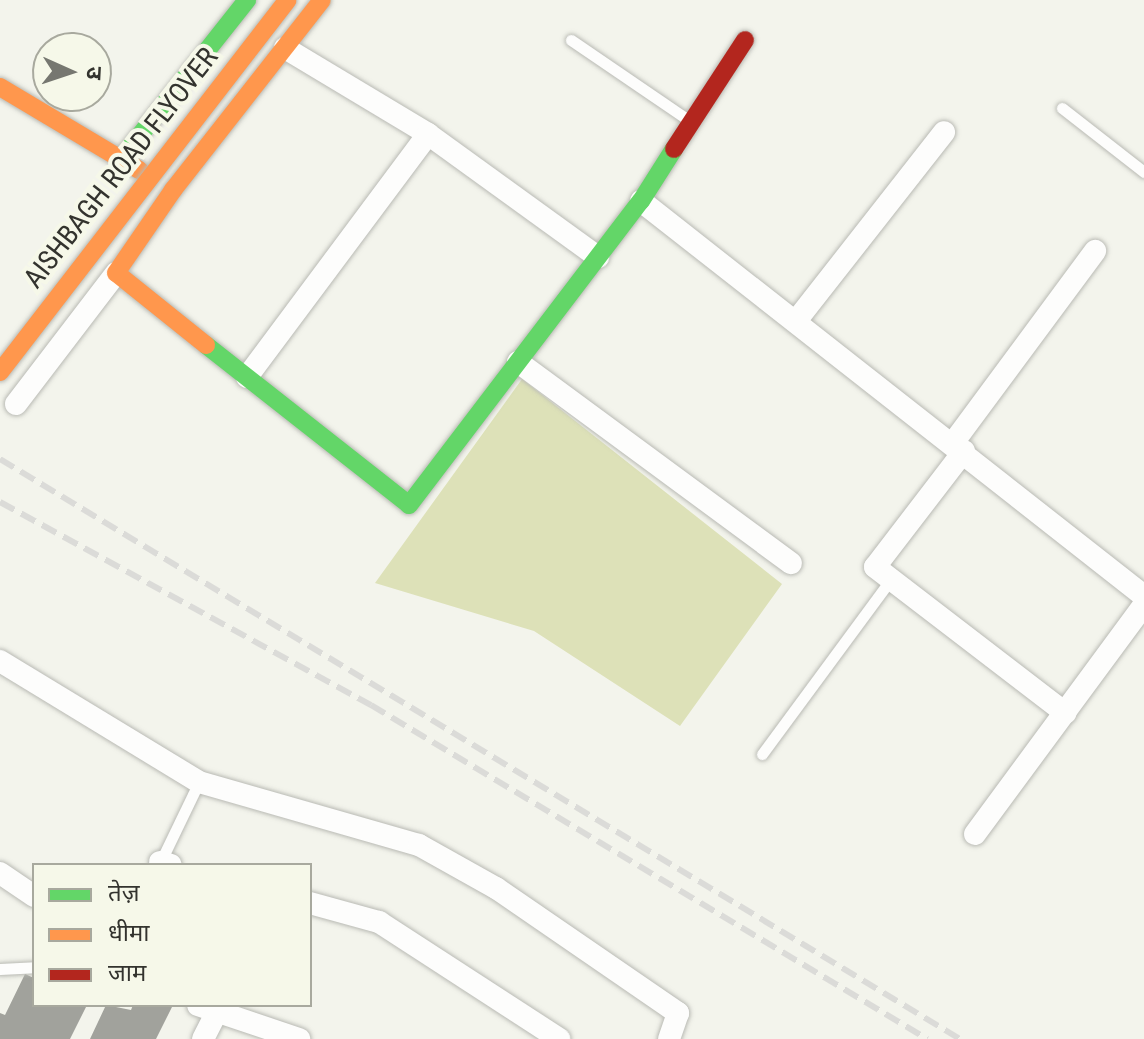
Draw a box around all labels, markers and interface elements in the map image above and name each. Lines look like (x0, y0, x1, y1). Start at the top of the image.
north arrow (32, 32, 112, 112)
street label: AISHBAGH ROAD FLYOVER (17, 41, 225, 295)
text: उ (82, 66, 107, 80)
legend (32, 863, 312, 1007)
text: तेज़ (108, 879, 140, 907)
text: धीमा (108, 919, 150, 947)
text: जाम (108, 959, 146, 987)

